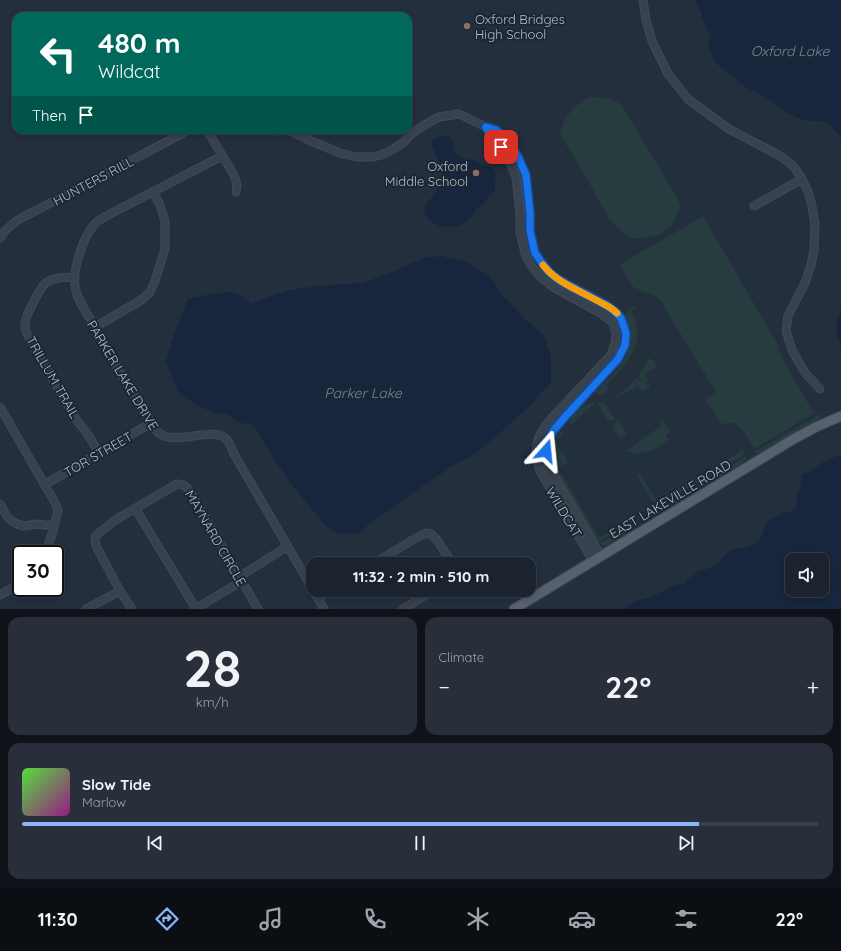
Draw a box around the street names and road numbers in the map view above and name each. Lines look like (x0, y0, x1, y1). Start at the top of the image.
street label: HUNTERS RILL (50, 153, 136, 209)
street label: PARKER LAKE DRIVE (84, 317, 162, 433)
street label: TRILLUM TRAIL (23, 333, 83, 421)
street label: TOR STREET (61, 428, 135, 480)
street label: EAST LAKEVILLE ROAD (606, 456, 734, 542)
street label: WILDCAT (543, 484, 585, 540)
street label: MAYNARD CIRCLE (182, 487, 250, 589)

